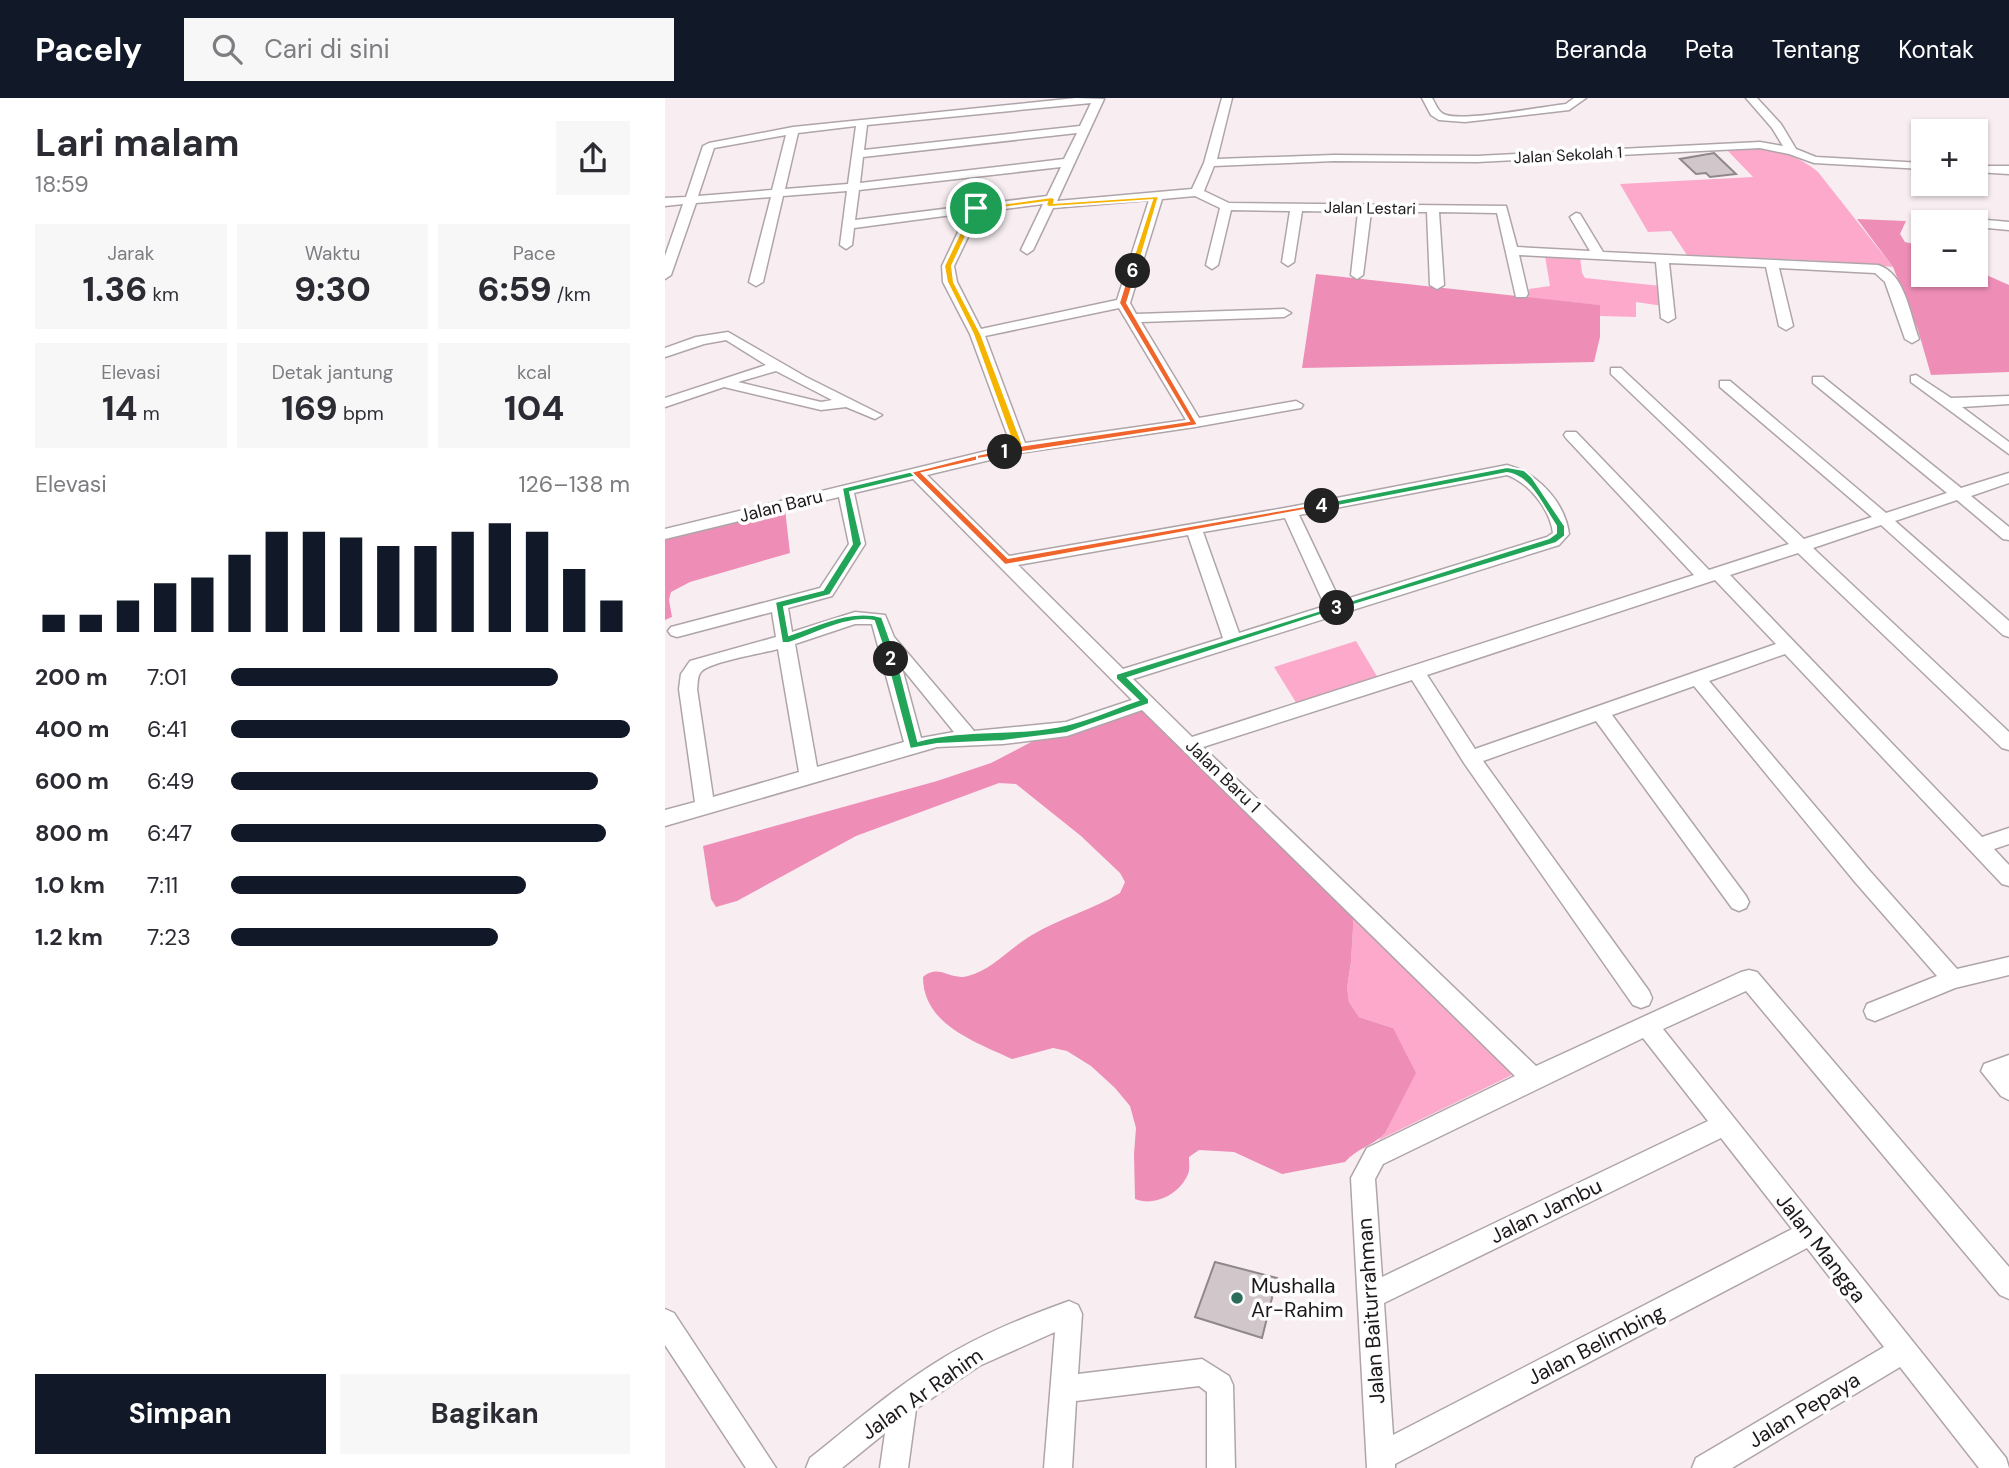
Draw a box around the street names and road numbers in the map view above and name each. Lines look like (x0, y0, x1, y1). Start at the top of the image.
street label: Jalan Sekolah 1 (1513, 142, 1623, 168)
street label: Jalan Lestari (1324, 197, 1416, 219)
street label: Jalan Baru (737, 484, 825, 528)
street label: Jalan Baru 1 (1180, 734, 1266, 818)
street label: Jalan Jambu (1485, 1172, 1607, 1250)
street label: Jalan Mangga (1769, 1187, 1873, 1309)
street label: Jalan Baiturrahman (1351, 1217, 1391, 1405)
street label: Jalan Belimbing (1523, 1298, 1670, 1392)
street label: Jalan Ar Rahim (856, 1342, 988, 1446)
street label: Jalan Pepaya (1743, 1366, 1865, 1454)

